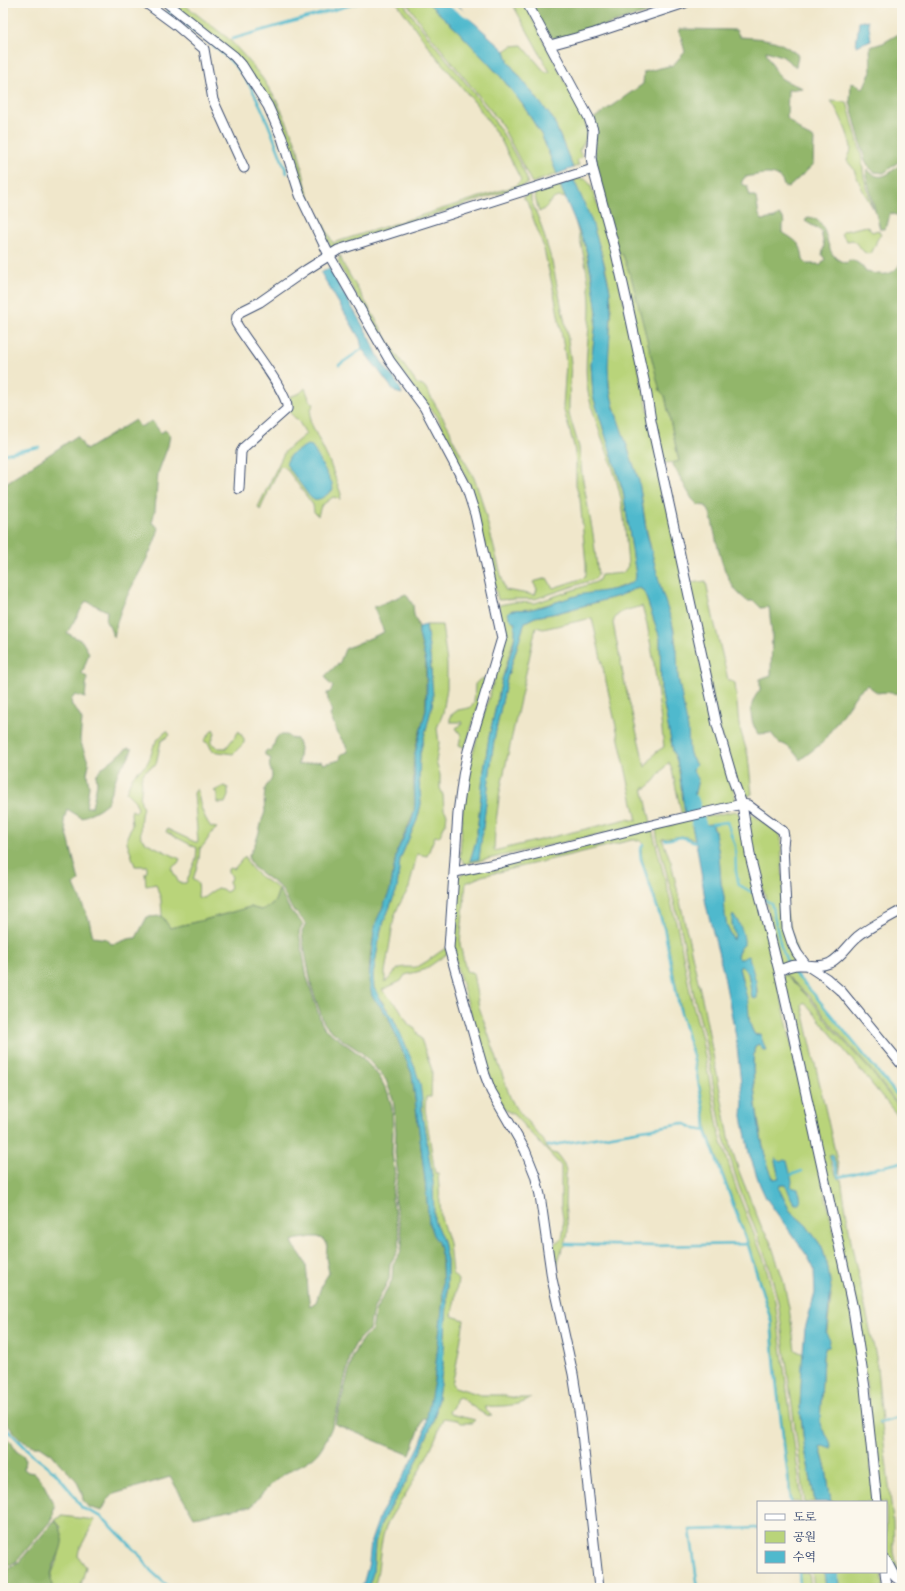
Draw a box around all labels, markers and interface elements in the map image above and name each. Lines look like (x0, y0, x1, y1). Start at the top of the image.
legend (757, 1501, 887, 1573)
text: 도로 (793, 1509, 817, 1525)
text: 공원 (793, 1529, 816, 1545)
text: 수역 (793, 1549, 816, 1565)

